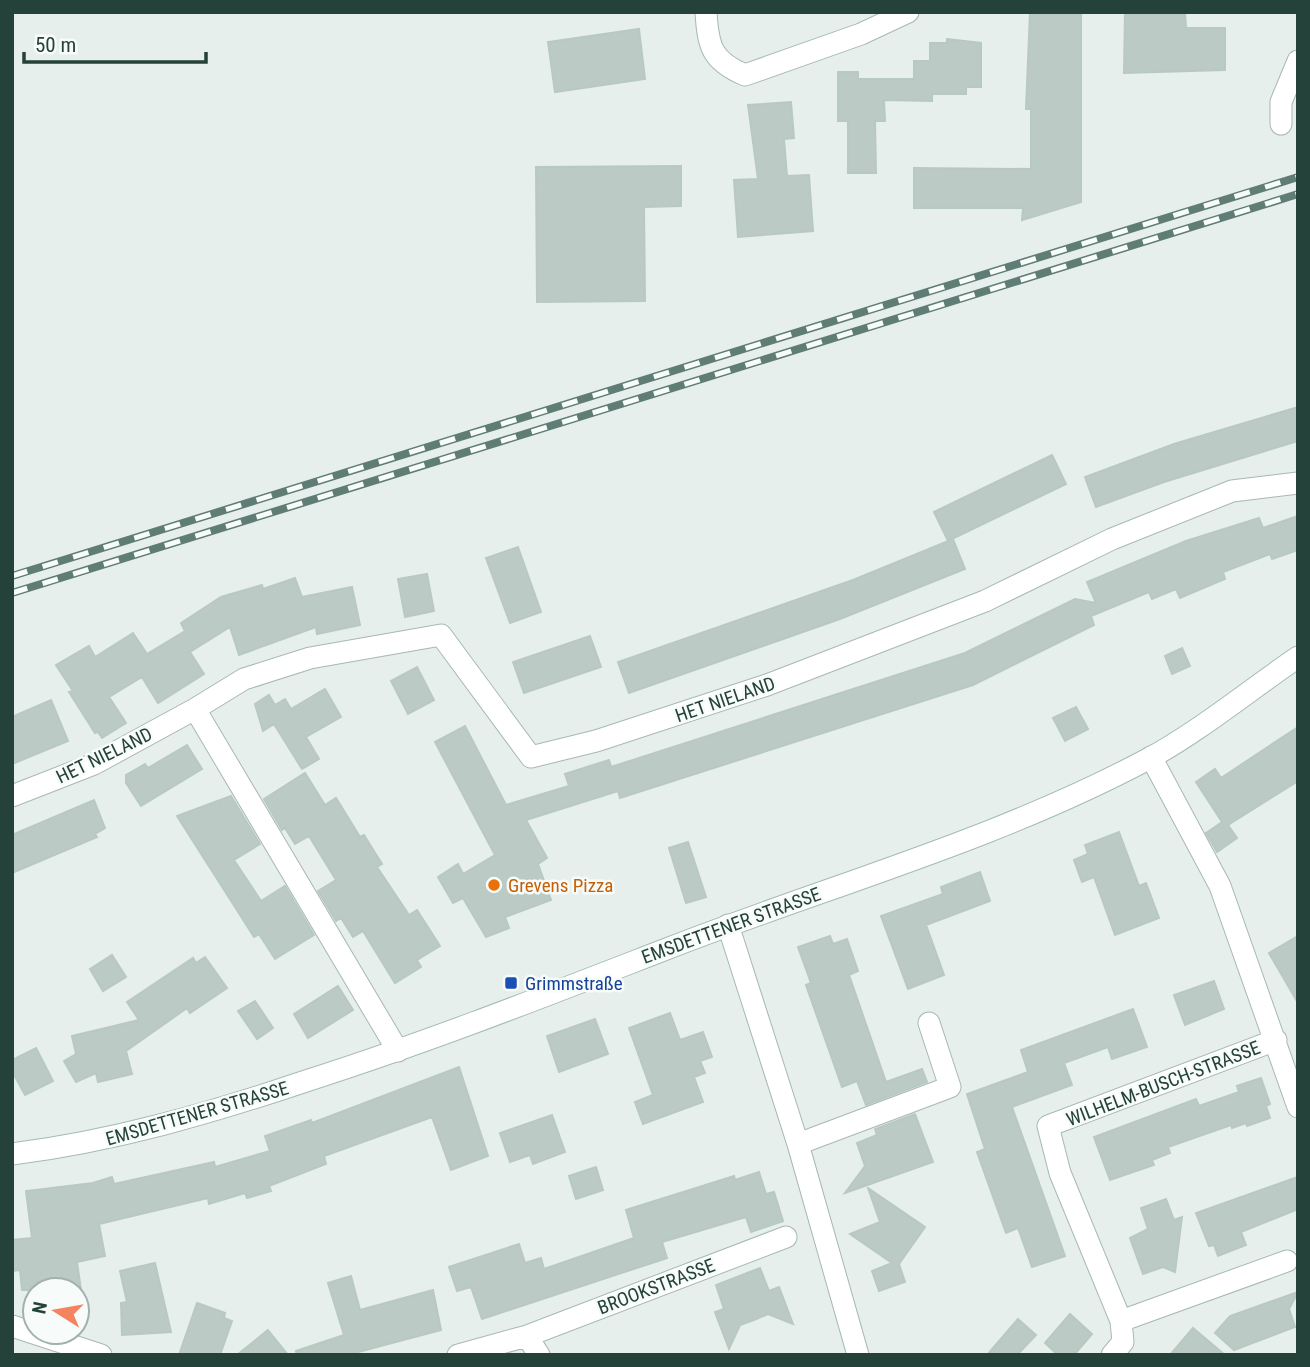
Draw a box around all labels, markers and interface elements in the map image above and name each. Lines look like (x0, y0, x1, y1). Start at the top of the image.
scale bar (24, 21, 206, 65)
text: 50 m (35, 33, 76, 57)
street label: HET NIELAND (672, 672, 778, 727)
street label: HET NIELAND (52, 722, 156, 789)
place label: Grevens Pizza (508, 874, 613, 897)
marker: Grevens Pizza (486, 877, 502, 893)
street label: EMSDETTENER STRASSE (638, 882, 824, 969)
place label: Grimmstraße (525, 972, 623, 995)
marker: Grimmstraße (503, 975, 519, 991)
street label: WILHELM-BUSCH-STRASSE (1063, 1036, 1263, 1131)
street label: EMSDETTENER STRASSE (103, 1076, 291, 1151)
street label: BROOKSTRASSE (594, 1254, 718, 1319)
north arrow (21, 1276, 91, 1346)
text: N (27, 1300, 52, 1316)

